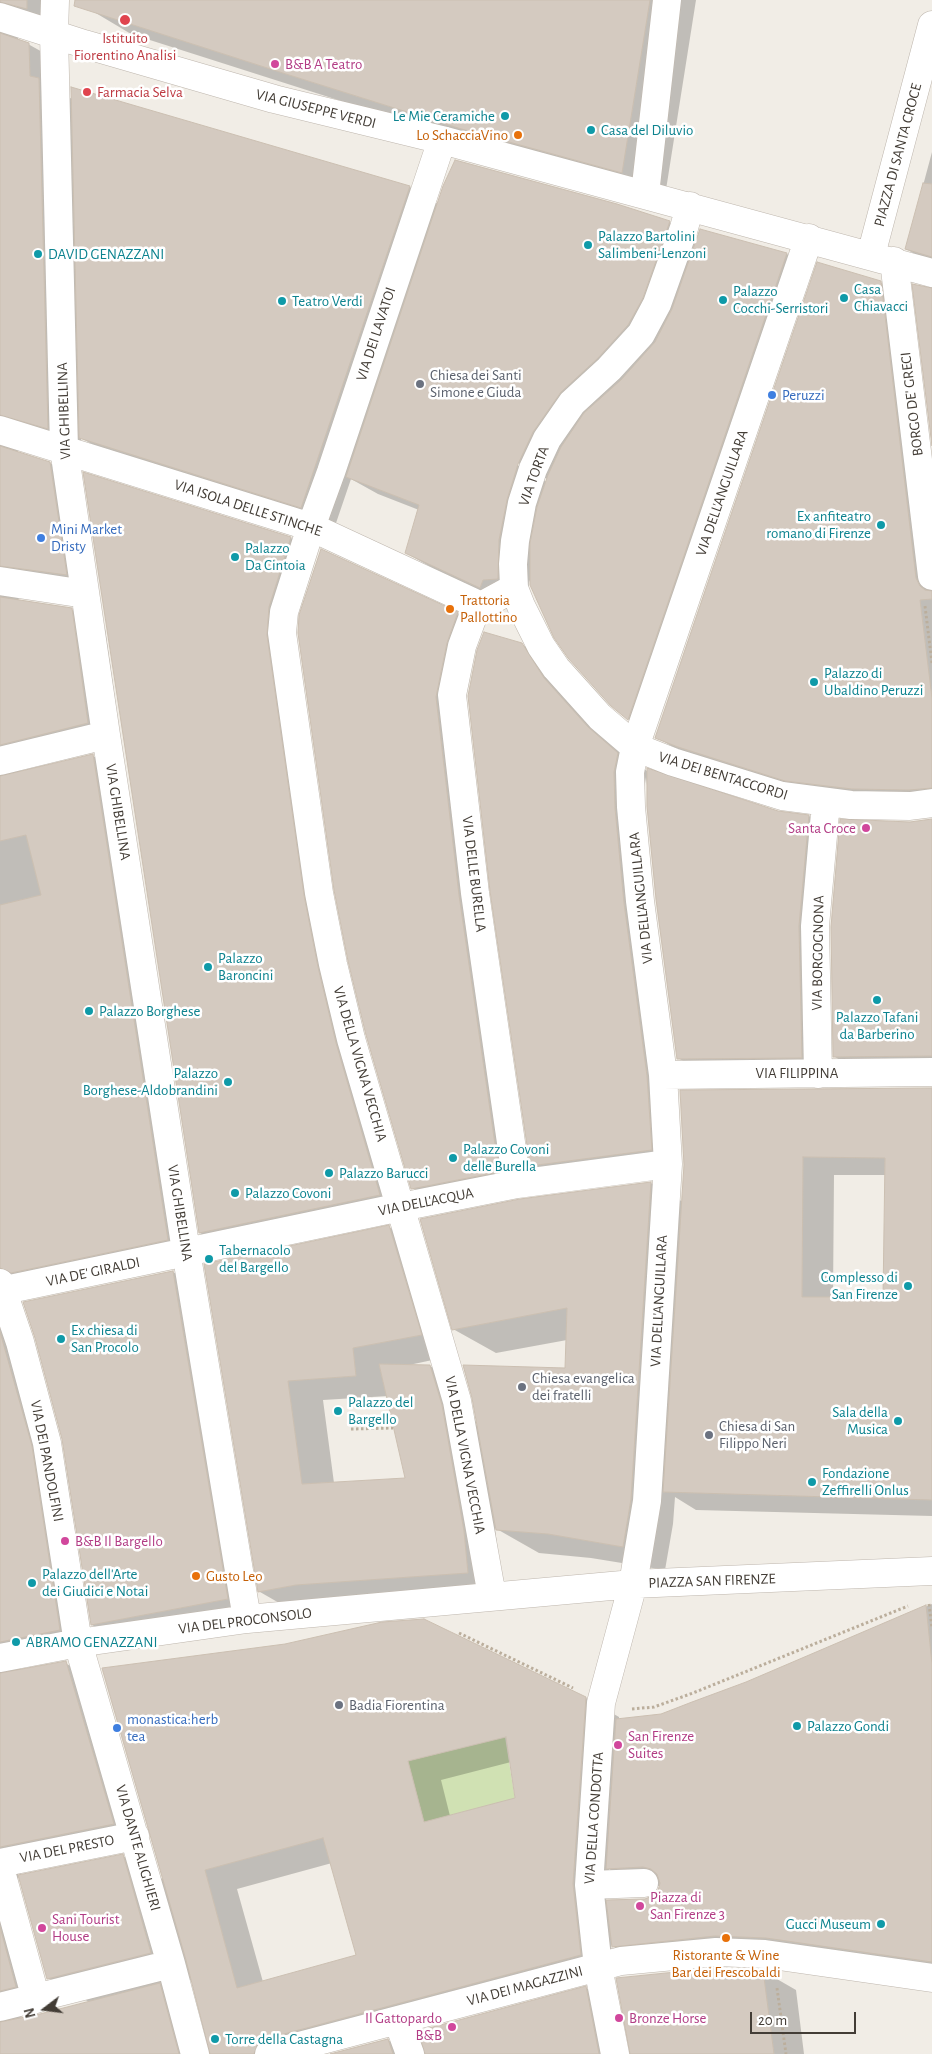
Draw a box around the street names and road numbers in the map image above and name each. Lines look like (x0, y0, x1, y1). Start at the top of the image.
street label: PIAZZA DI SANTA CROCE (870, 81, 926, 229)
street label: VIA GIUSEPPE VERDI (254, 85, 378, 133)
street label: VIA DEI LAVATOI (352, 285, 400, 383)
street label: BORGO DE' GRECI (897, 351, 927, 457)
street label: VIA GHIBELLINA (53, 362, 75, 460)
street label: VIA DELL'ANGUILLARA (692, 427, 752, 559)
street label: VIA TORTA (515, 443, 553, 509)
street label: VIA ISOLA DELLE STINCHE (172, 476, 324, 540)
street label: VIA DEI BENTACCORDI (656, 748, 790, 804)
street label: VIA GHIBELLINA (101, 762, 135, 862)
street label: VIA DELLE BURELLA (458, 815, 490, 933)
street label: VIA DELL'ANGUILLARA (625, 831, 657, 965)
street label: VIA BORGOGNONA (808, 895, 828, 1011)
street label: VIA DELLA VIGNA VECCHIA (329, 984, 391, 1144)
street label: VIA FILIPPINA (756, 1064, 838, 1082)
street label: VIA GHIBELLINA (163, 1163, 197, 1263)
street label: VIA DELL'ACQUA (377, 1184, 475, 1220)
street label: VIA DELL'ANGUILLARA (647, 1234, 671, 1368)
street label: VIA DE' GIRALDI (44, 1253, 142, 1291)
street label: VIA DELLA VIGNA VECCHIA (441, 1374, 489, 1536)
street label: VIA DEI PANDOLFINI (26, 1399, 68, 1523)
street label: PIAZZA SAN FIRENZE (648, 1570, 776, 1592)
street label: VIA DEL PROCONSOLO (177, 1604, 313, 1638)
street label: VIA DELLA CONDOTTA (580, 1751, 608, 1885)
street label: VIA DANTE ALIGHIERI (111, 1783, 165, 1913)
street label: VIA DEL PRESTO (18, 1831, 116, 1867)
street label: VIA DEI MAGAZZINI (465, 1962, 585, 2010)

